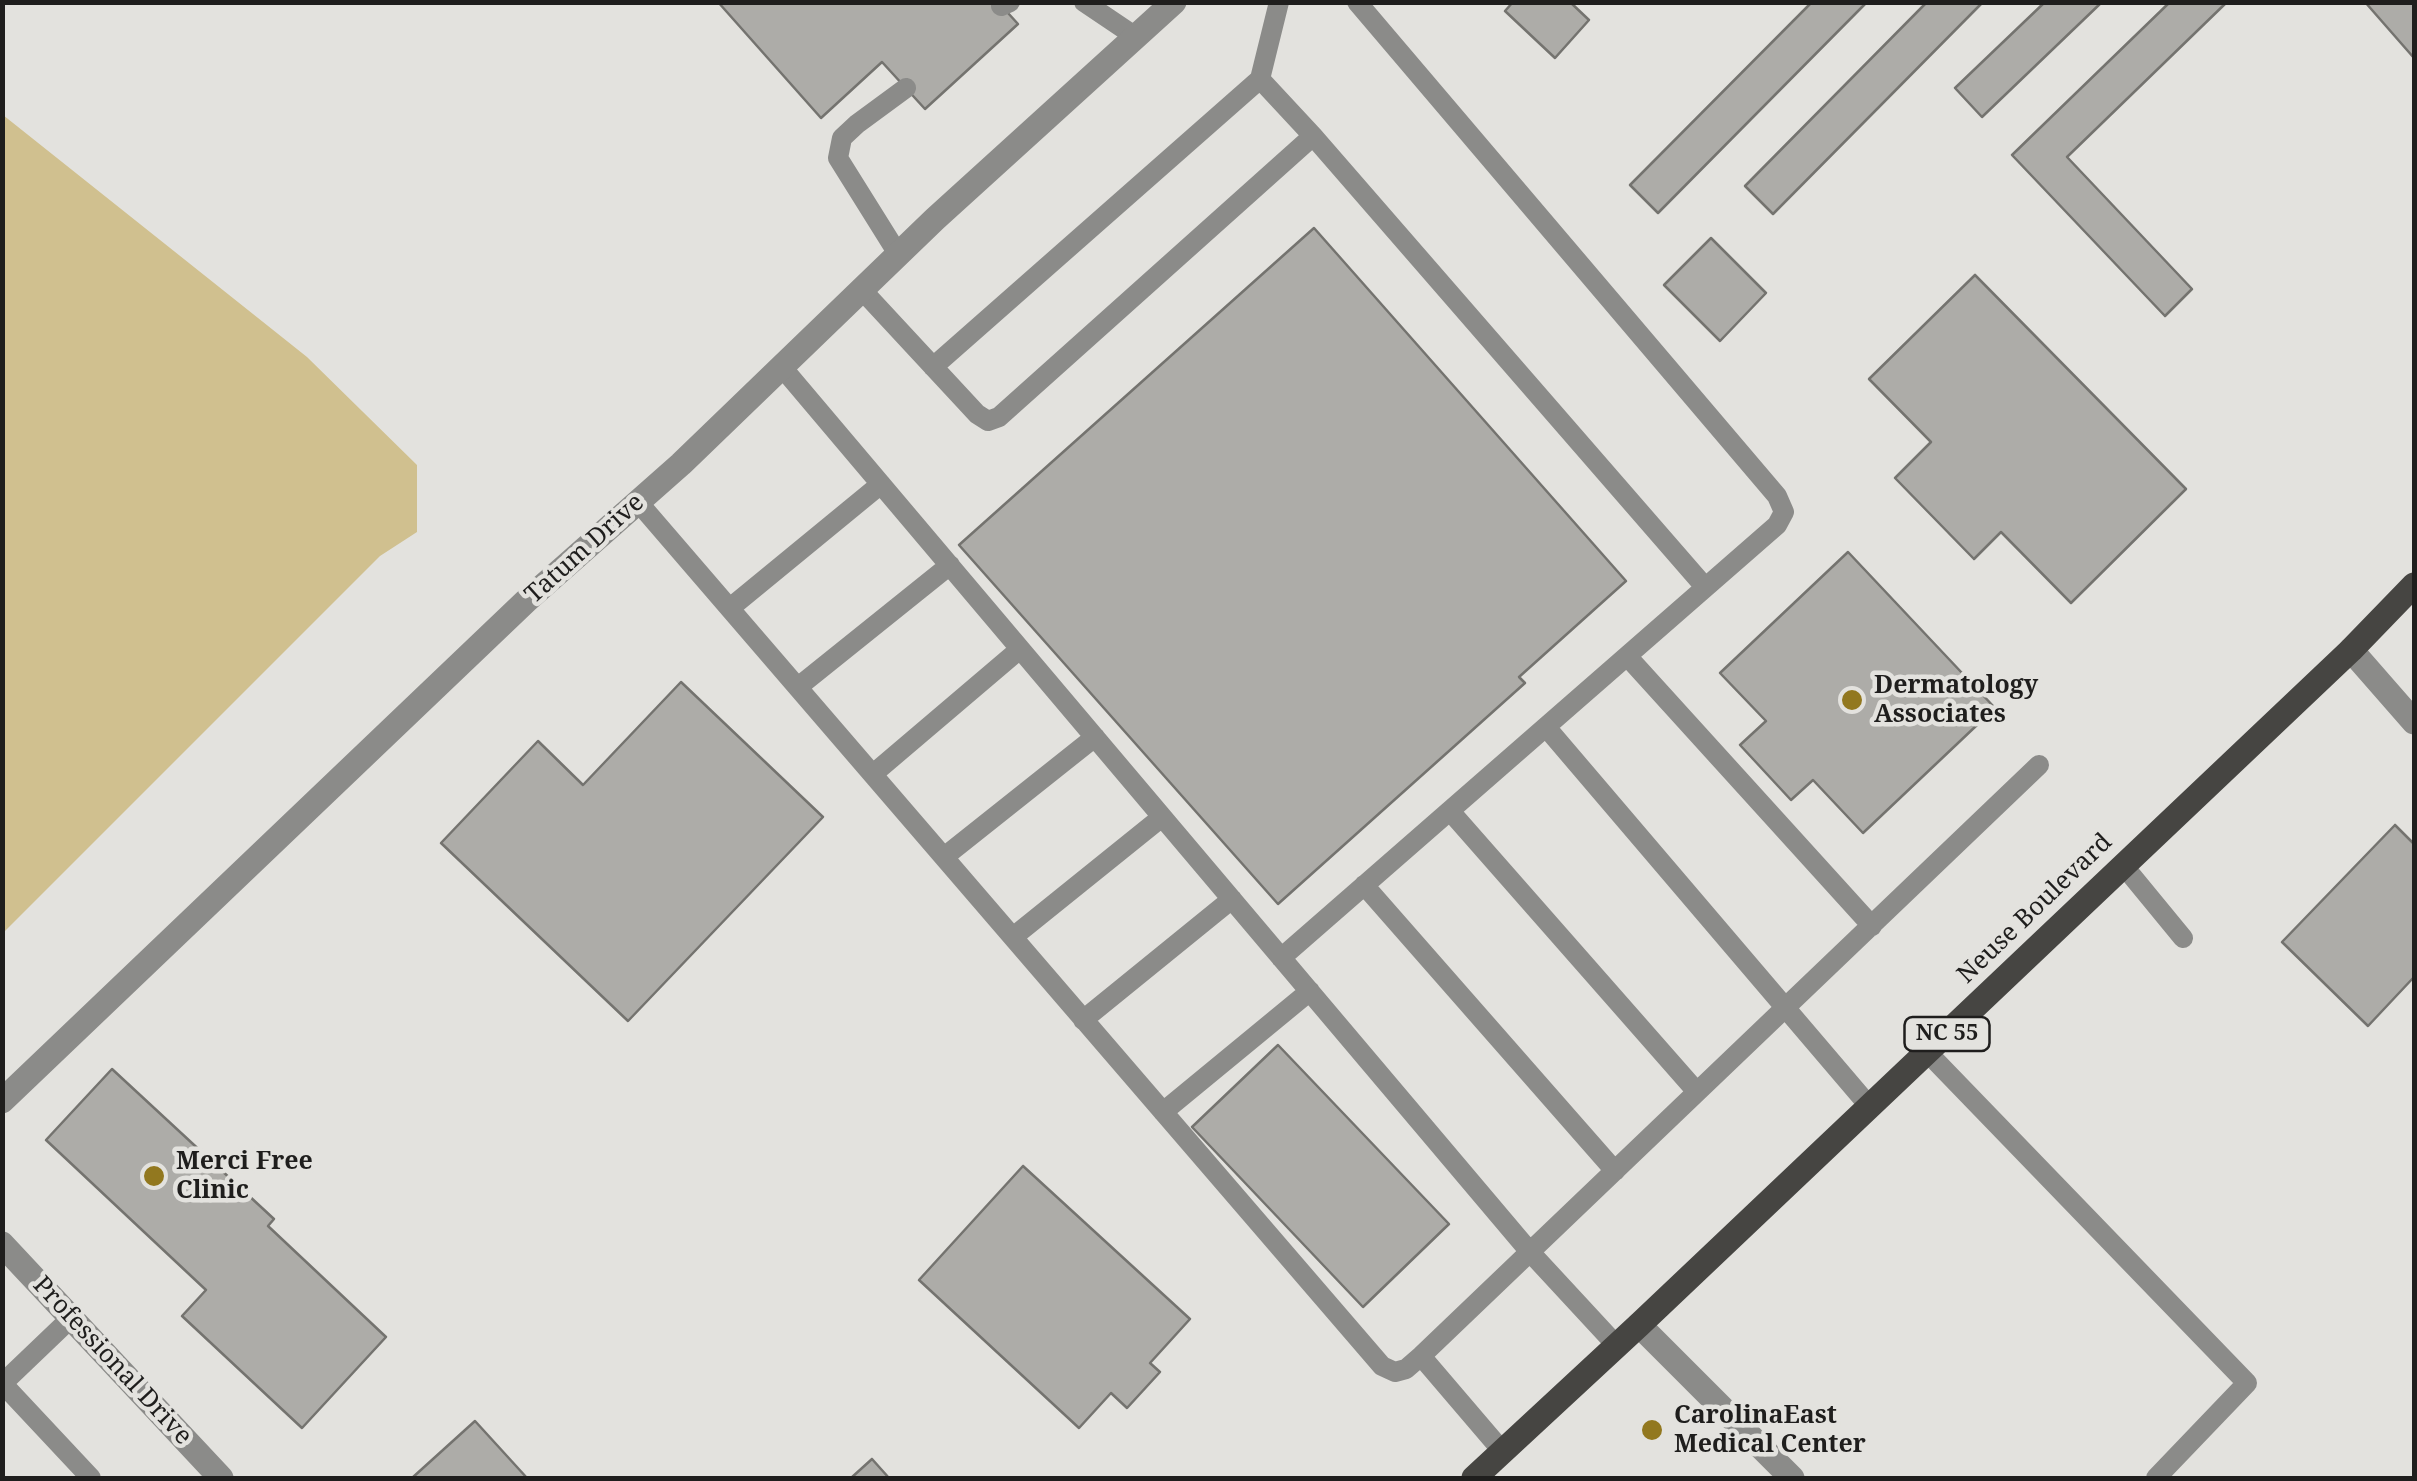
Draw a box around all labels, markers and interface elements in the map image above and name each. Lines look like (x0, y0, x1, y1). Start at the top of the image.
street label: Tatum Drive (520, 488, 650, 610)
place label: Dermatology Associates (1874, 671, 2038, 730)
marker: Dermatology Associates (1839, 687, 1865, 713)
street label: Neuse Boulevard (1952, 828, 2118, 990)
road number: NC 55 (1904, 1017, 1990, 1051)
place label: Merci Free Clinic (176, 1147, 313, 1206)
marker: Merci Free Clinic (141, 1163, 167, 1189)
street label: Professional Drive (26, 1271, 198, 1451)
place label: CarolinaEast Medical Center (1674, 1401, 1866, 1460)
marker: CarolinaEast Medical Center (1639, 1417, 1665, 1443)

